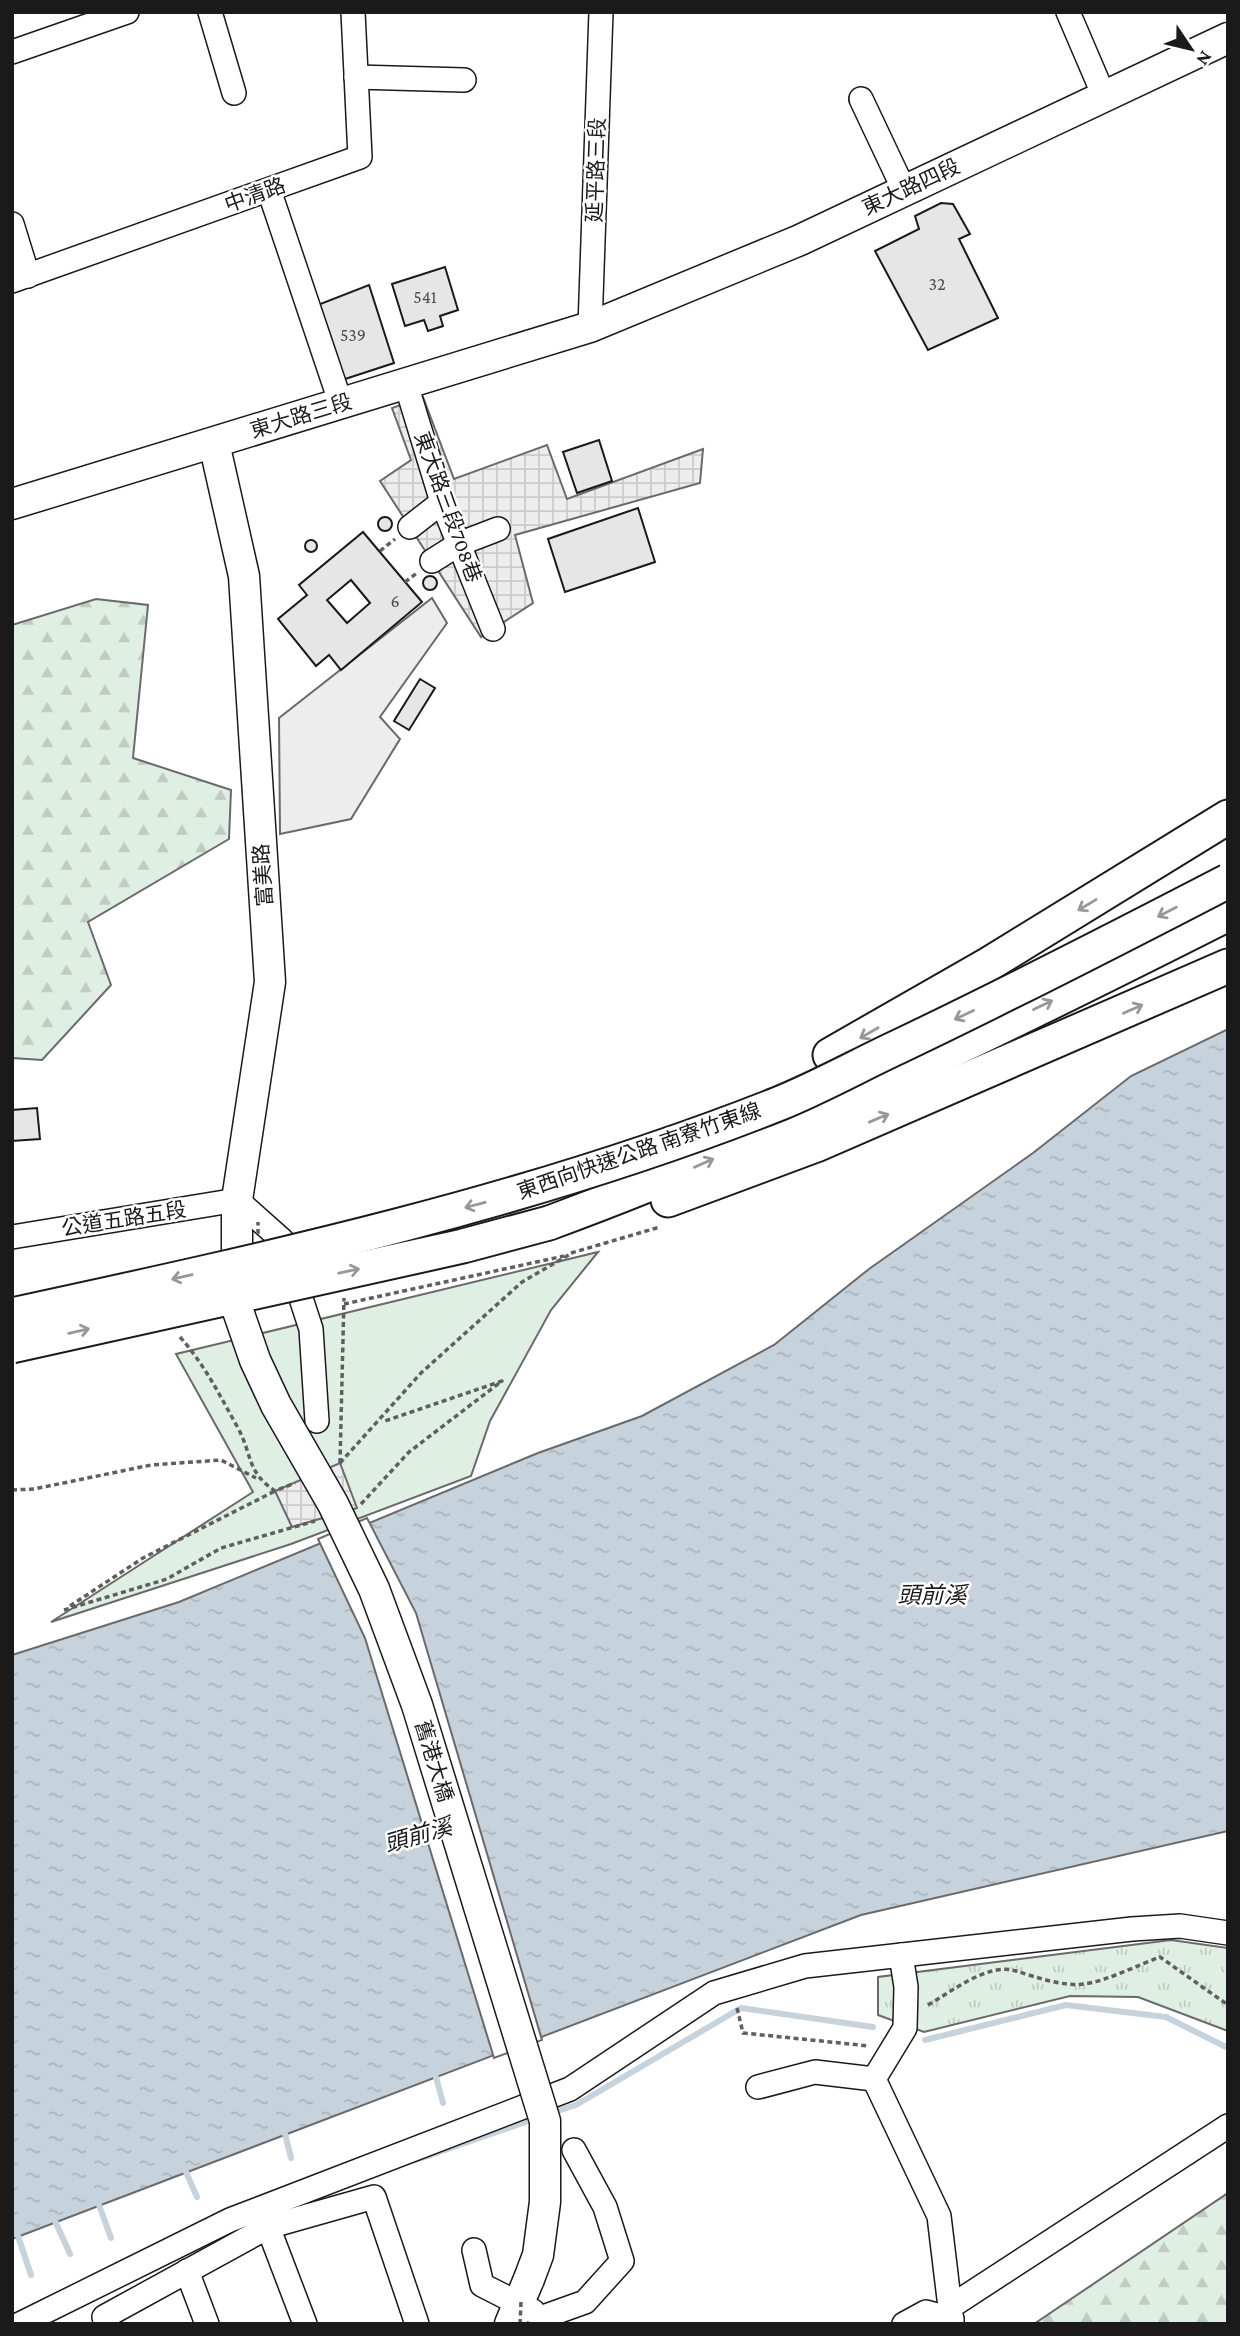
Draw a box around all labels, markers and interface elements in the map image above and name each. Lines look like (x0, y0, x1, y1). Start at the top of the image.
north arrow (1156, 14, 1226, 84)
text: N (1192, 47, 1217, 70)
street label: 延平路三段 (582, 117, 610, 223)
street label: 東大路四段 (858, 154, 964, 220)
street label: 中清路 (221, 173, 289, 217)
house number: 32 (928, 274, 946, 294)
house number: 541 (413, 287, 437, 307)
house number: 539 (340, 325, 366, 345)
street label: 東大路三段 (247, 389, 355, 443)
street label: 東大路三段708巷 (410, 428, 486, 586)
house number: 6 (390, 591, 400, 611)
street label: 富美路 (249, 843, 277, 907)
one-way arrow (1077, 899, 1097, 913)
one-way arrow (1157, 906, 1178, 920)
one-way arrow (1032, 997, 1053, 1011)
one-way arrow (1122, 1002, 1143, 1015)
one-way arrow (954, 1009, 975, 1022)
one-way arrow (860, 1026, 880, 1040)
street label: 東西向快速公路 南寮竹東線 (514, 1098, 764, 1204)
one-way arrow (867, 1111, 889, 1124)
one-way arrow (693, 1156, 714, 1169)
street label: 公道五路五段 (60, 1197, 188, 1241)
one-way arrow (464, 1199, 487, 1212)
one-way arrow (337, 1264, 360, 1278)
one-way arrow (172, 1271, 194, 1284)
one-way arrow (67, 1324, 90, 1338)
water label: 頭前溪 (898, 1582, 970, 1608)
street label: 舊港大橋 (410, 1717, 458, 1805)
water label: 頭前溪 (381, 1812, 458, 1857)

